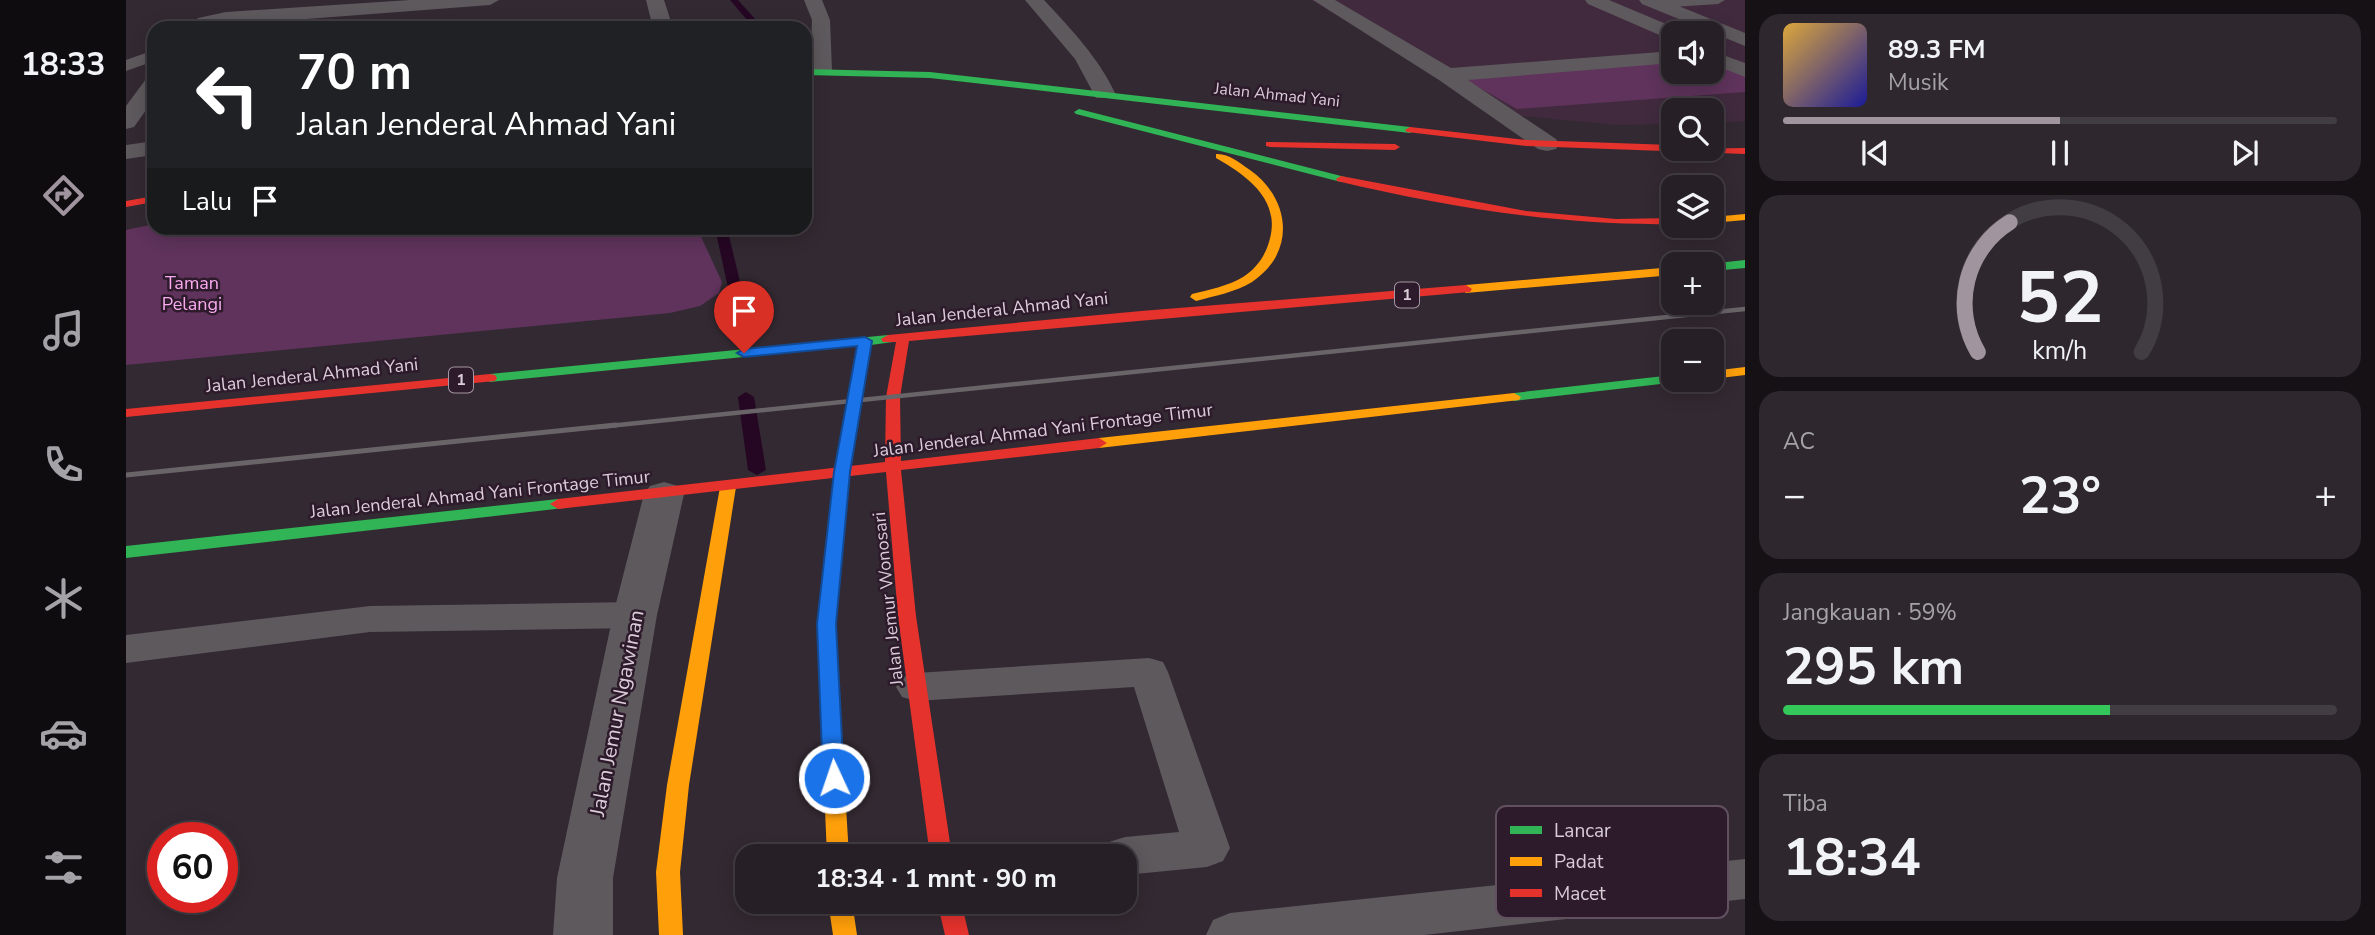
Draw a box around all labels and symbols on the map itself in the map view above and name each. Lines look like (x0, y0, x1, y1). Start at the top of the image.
street label: Jalan Ahmad Yani (1212, 77, 1341, 113)
park label: Taman Pelangi (162, 271, 222, 316)
pin (714, 281, 774, 353)
road number: 1 (1395, 282, 1419, 308)
street label: Jalan Jenderal Ahmad Yani (894, 286, 1109, 332)
street label: Jalan Jenderal Ahmad Yani (204, 352, 419, 398)
road number: 1 (449, 368, 473, 392)
street label: Jalan Jenderal Ahmad Yani Frontage Timur (871, 397, 1215, 463)
street label: Jalan Jenderal Ahmad Yani Frontage Timur (308, 464, 652, 524)
street label: Jalan Jemur Wonosari (867, 511, 909, 688)
street label: Jalan Jemur Ngawinan (583, 607, 651, 820)
position arrow (797, 741, 871, 815)
legend (1496, 806, 1728, 918)
text: Lancar (1554, 818, 1611, 844)
speed limit sign: 60 (147, 822, 238, 913)
text: Padat (1554, 849, 1604, 875)
text: Macet (1554, 881, 1606, 907)

